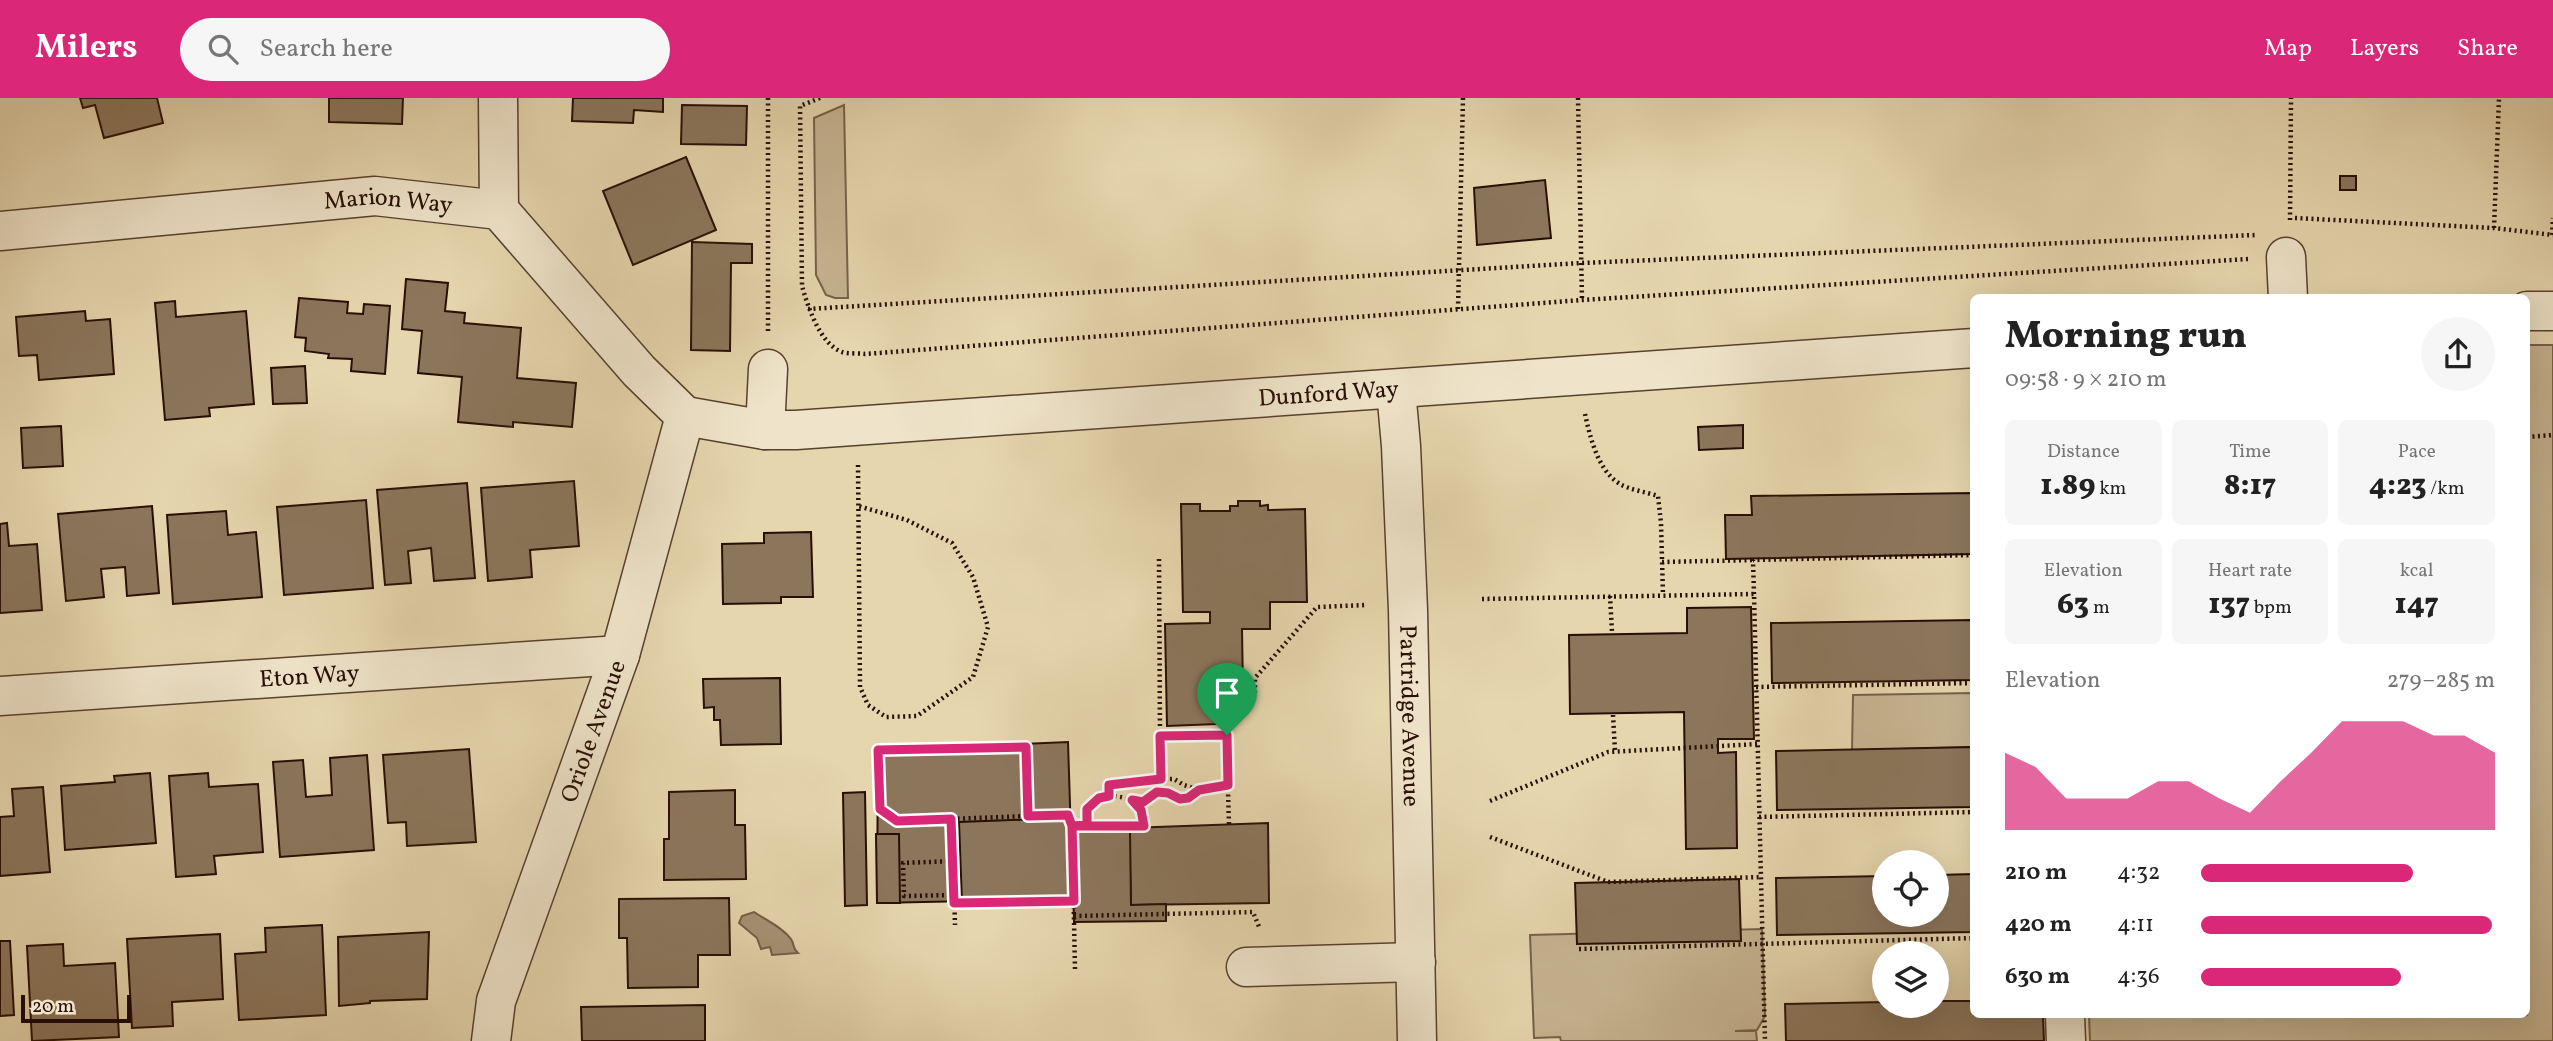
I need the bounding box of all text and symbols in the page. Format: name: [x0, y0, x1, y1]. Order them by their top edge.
search box: [180, 18, 670, 81]
text: Milers: [35, 26, 138, 72]
icon: search: [204, 30, 242, 68]
text: Search here: [260, 31, 393, 67]
text: Map: [2264, 32, 2312, 66]
text: Layers: [2350, 32, 2419, 66]
text: Share: [2457, 32, 2518, 66]
street label: Marion Way: [322, 181, 454, 224]
text: Morning run: [2005, 311, 2247, 364]
button: share: [2421, 317, 2495, 391]
text: 09:58 · 9 × 210 m: [2005, 364, 2167, 396]
street label: Dunford Way: [1257, 373, 1400, 417]
text: Distance: [2047, 439, 2120, 465]
text: Time: [2229, 439, 2271, 465]
text: Pace: [2398, 439, 2436, 465]
text: 1.89: [2040, 465, 2095, 507]
text: 8:17: [2224, 465, 2276, 507]
text: 4:23: [2369, 465, 2427, 507]
text: km: [2095, 476, 2126, 502]
text: /km: [2427, 476, 2464, 502]
text: Elevation: [2044, 558, 2123, 584]
text: Heart rate: [2208, 558, 2292, 584]
text: kcal: [2400, 558, 2434, 584]
text: 63: [2057, 584, 2089, 626]
text: 137: [2208, 584, 2250, 626]
text: 147: [2395, 584, 2439, 626]
text: m: [2089, 595, 2110, 621]
text: bpm: [2250, 595, 2292, 621]
street label: Partridge Avenue: [1389, 624, 1427, 807]
street label: Oriole Avenue: [553, 656, 636, 808]
street label: Eton Way: [258, 657, 361, 698]
pin: [1197, 663, 1257, 735]
text: Elevation: [2005, 665, 2101, 697]
text: 279–285 m: [2387, 665, 2495, 697]
icon: arrive: [1208, 674, 1246, 712]
map controls: [1872, 850, 1949, 1018]
button: locate: [1872, 850, 1949, 927]
text: 210 m: [2005, 857, 2067, 889]
text: 4:32: [2117, 857, 2160, 889]
text: 420 m: [2005, 909, 2072, 941]
text: 4:11: [2117, 909, 2154, 941]
button: layers: [1872, 941, 1949, 1018]
text: 630 m: [2005, 961, 2070, 993]
text: 4:36: [2117, 961, 2160, 993]
scale bar: [21, 992, 131, 1024]
text: 20 m: [32, 994, 74, 1020]

